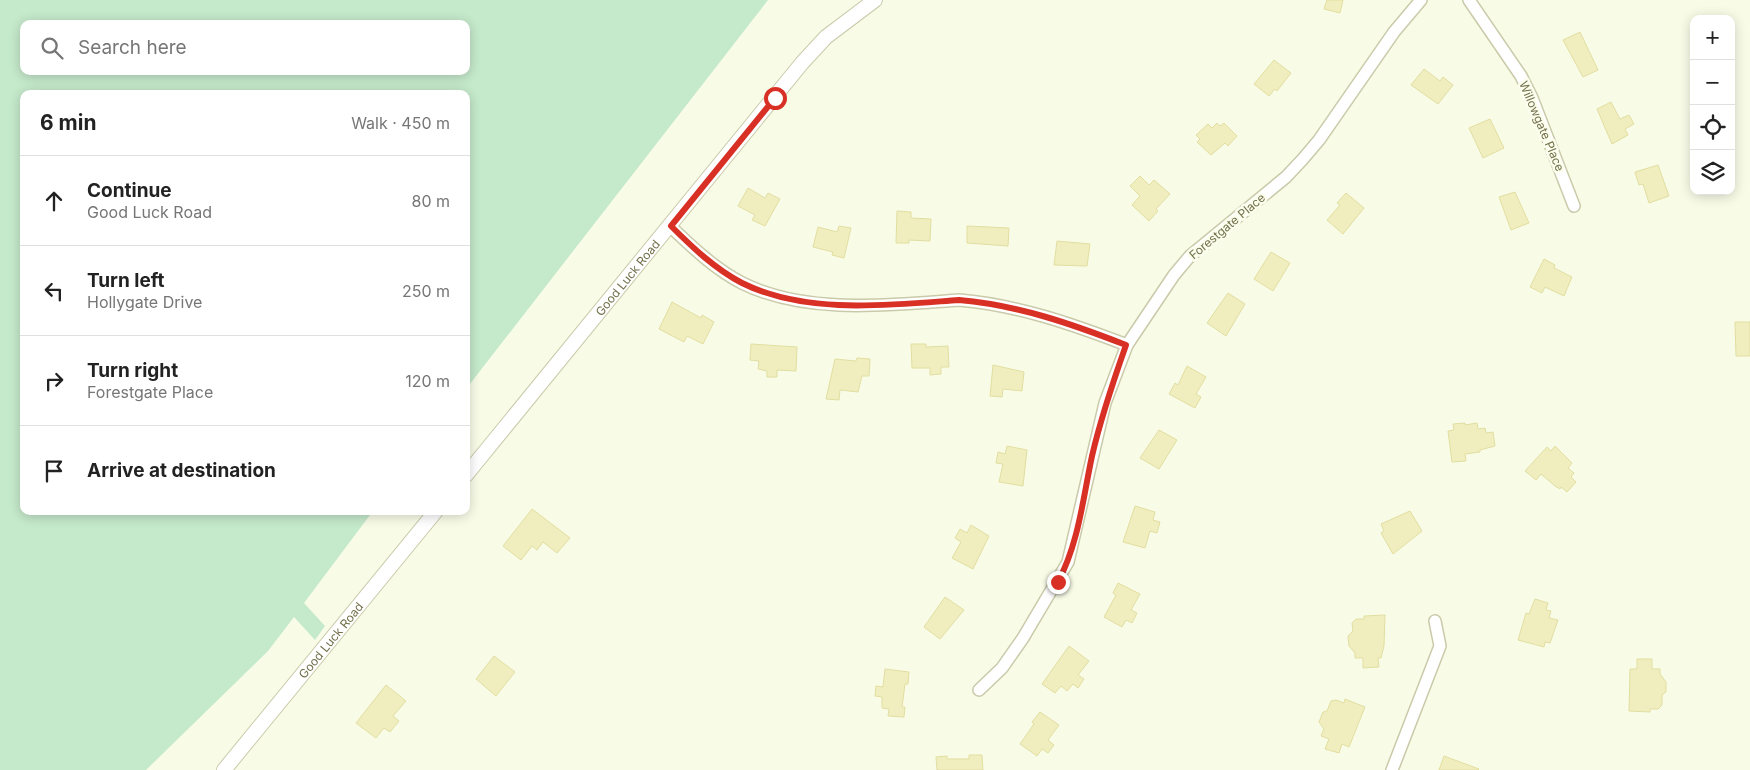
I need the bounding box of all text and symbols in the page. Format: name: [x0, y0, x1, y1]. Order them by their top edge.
map controls: [1690, 15, 1735, 195]
button: +: [1690, 15, 1735, 60]
search box: [20, 20, 470, 75]
icon: search: [38, 34, 66, 62]
text: Search here: [78, 36, 187, 59]
button: −: [1690, 60, 1735, 105]
street label: Willowgate Place: [1516, 79, 1568, 173]
route start: [764, 87, 787, 110]
button: locate: [1690, 105, 1735, 150]
text: 6 min: [40, 110, 97, 135]
text: Walk · 450 m: [351, 113, 450, 133]
button: layers: [1690, 150, 1735, 195]
text: Continue: [87, 179, 172, 202]
icon: ahead: [40, 187, 68, 215]
street label: Forestgate Place: [1186, 190, 1268, 262]
text: 80 m: [411, 191, 450, 211]
text: Good Luck Road: [87, 202, 212, 222]
street label: Good Luck Road: [592, 236, 663, 318]
text: Turn left: [87, 269, 165, 292]
icon: left: [40, 277, 68, 305]
text: 250 m: [402, 281, 450, 301]
text: Hollygate Drive: [87, 292, 202, 312]
text: Turn right: [87, 359, 178, 382]
icon: right: [40, 367, 68, 395]
text: 120 m: [405, 371, 450, 391]
text: Forestgate Place: [87, 382, 213, 402]
icon: arrive: [40, 457, 68, 485]
text: Arrive at destination: [87, 459, 276, 482]
route end: [1047, 571, 1070, 594]
street label: Good Luck Road: [295, 599, 366, 681]

